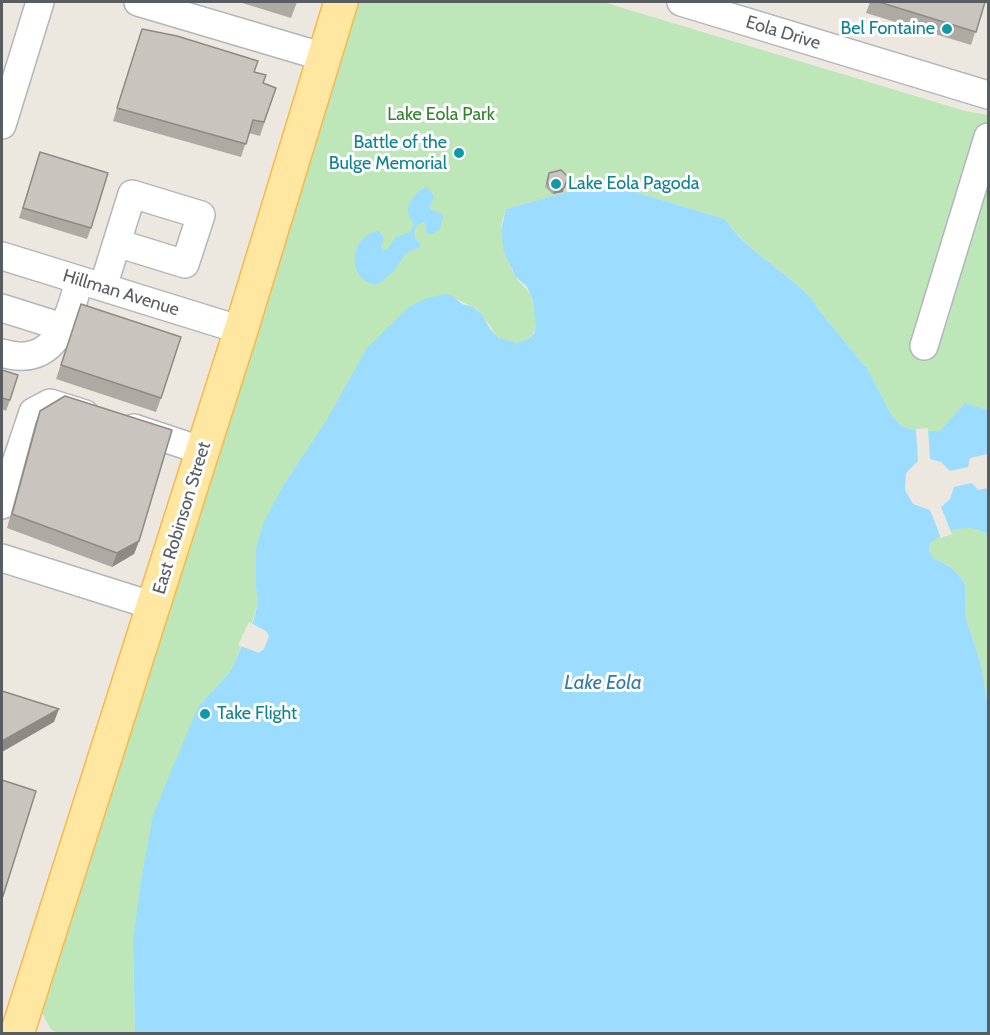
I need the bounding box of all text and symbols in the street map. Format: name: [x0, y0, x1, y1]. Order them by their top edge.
street label: Eola Drive: [743, 11, 823, 55]
place label: Bel Fontaine: [841, 18, 935, 40]
marker: Bel Fontaine: [940, 22, 954, 36]
park label: Lake Eola Park: [387, 104, 495, 126]
place label: Battle of the Bulge Memorial: [329, 132, 447, 174]
marker: Battle of the Bulge Memorial: [452, 146, 466, 160]
place label: Lake Eola Pagoda: [568, 173, 699, 195]
marker: Lake Eola Pagoda: [549, 177, 563, 191]
street label: Hillman Avenue: [60, 265, 182, 321]
street label: East Robinson Street: [149, 439, 215, 597]
water label: Lake Eola: [564, 671, 642, 695]
place label: Take Flight: [217, 703, 297, 725]
marker: Take Flight: [198, 707, 212, 721]

